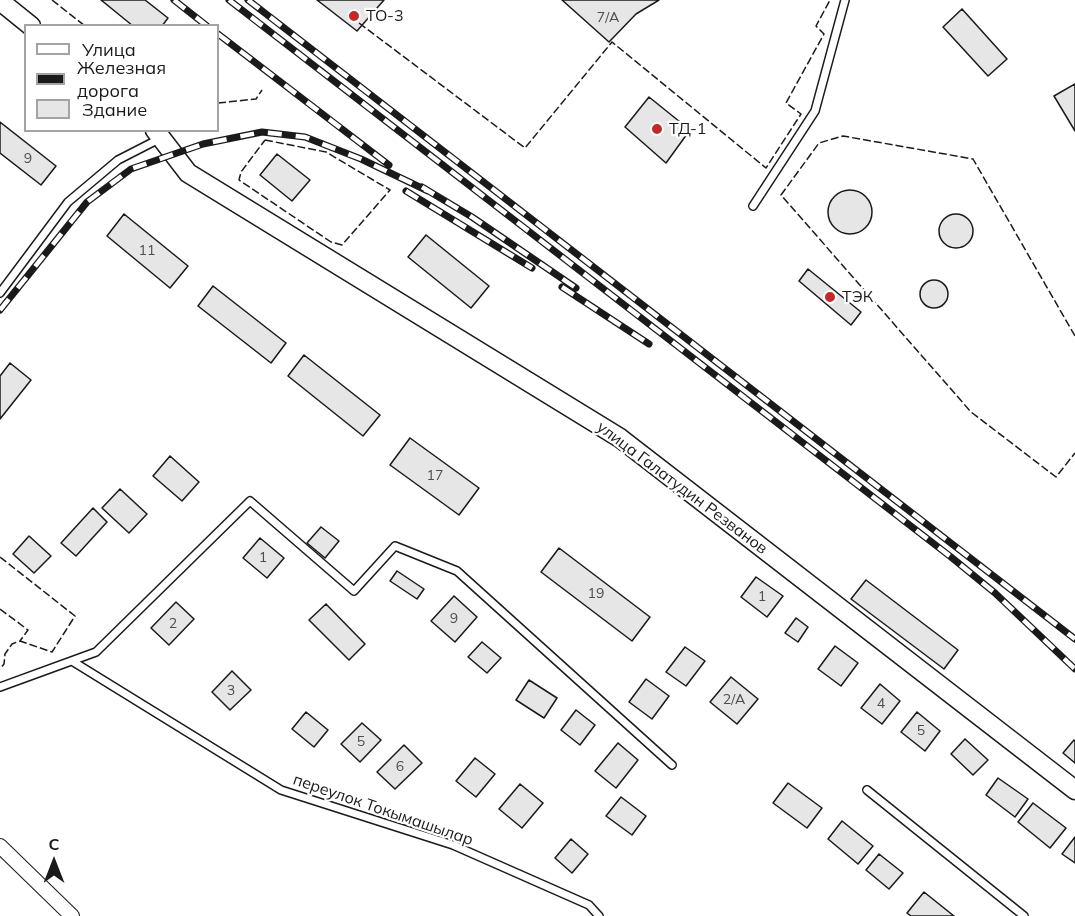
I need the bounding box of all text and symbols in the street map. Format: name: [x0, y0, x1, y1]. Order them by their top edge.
place label: ТО-3: [366, 6, 403, 26]
marker: ТО-3: [347, 9, 361, 23]
house number: 7/А: [597, 10, 619, 26]
legend: [24, 24, 219, 132]
text: Улица: [82, 38, 136, 61]
text: Железная дорога: [77, 56, 166, 102]
text: Здание: [82, 98, 147, 121]
place label: ТД-1: [669, 119, 706, 139]
marker: ТД-1: [650, 122, 664, 136]
house number: 9: [24, 151, 32, 167]
house number: 11: [139, 243, 155, 259]
place label: ТЭК: [842, 287, 873, 307]
marker: ТЭК: [823, 290, 837, 304]
street label: улица Галатудин Резванов: [593, 417, 771, 559]
house number: 17: [427, 468, 443, 484]
house number: 1: [259, 550, 267, 566]
house number: 19: [588, 586, 604, 602]
house number: 1: [758, 589, 766, 605]
house number: 9: [450, 611, 458, 627]
house number: 2: [169, 616, 177, 632]
house number: 3: [227, 683, 235, 699]
house number: 2/А: [723, 692, 745, 708]
house number: 4: [877, 696, 885, 712]
house number: 5: [917, 723, 925, 739]
house number: 5: [357, 734, 365, 750]
house number: 6: [396, 759, 404, 775]
street label: переулок Токымашылар: [290, 770, 476, 850]
north arrow: [24, 832, 84, 892]
text: С: [49, 834, 59, 854]

